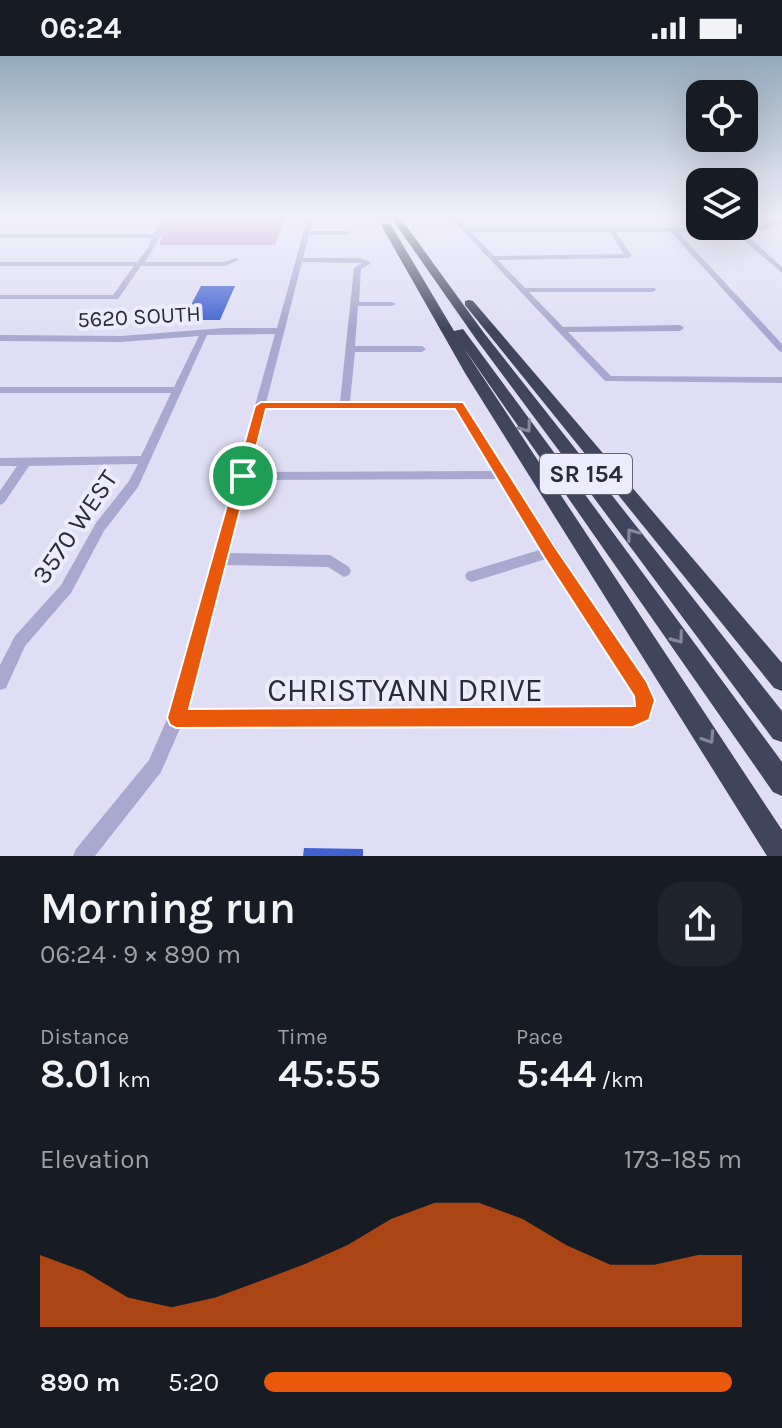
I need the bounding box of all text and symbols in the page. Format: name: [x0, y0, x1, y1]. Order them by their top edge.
text: 06:24: [40, 10, 121, 46]
map controls: [686, 80, 758, 240]
button: locate: [686, 80, 758, 152]
button: layers: [686, 168, 758, 240]
street label: 5620 SOUTH: [77, 301, 201, 333]
one-way arrow: [517, 418, 531, 433]
pin: [209, 442, 277, 510]
icon: arrive: [221, 454, 265, 498]
road number: SR 154: [540, 454, 632, 494]
street label: 3570 WEST: [26, 464, 124, 590]
one-way arrow: [628, 528, 642, 543]
one-way arrow: [668, 630, 683, 644]
street label: CHRISTYANN DRIVE: [267, 672, 543, 709]
one-way arrow: [700, 729, 715, 744]
button: share: [658, 882, 742, 966]
text: Morning run: [40, 883, 296, 934]
text: 06:24 · 9 × 890 m: [40, 939, 241, 970]
text: Distance: [40, 1024, 129, 1050]
text: Time: [278, 1024, 327, 1050]
text: Pace: [516, 1024, 563, 1050]
text: 8.01: [40, 1050, 113, 1097]
text: 45:55: [278, 1050, 381, 1097]
text: 5:44: [516, 1050, 596, 1097]
text: km: [113, 1067, 151, 1093]
text: /km: [596, 1067, 644, 1093]
text: Elevation: [40, 1144, 150, 1175]
text: 173–185 m: [624, 1144, 742, 1175]
text: 890 m: [40, 1367, 120, 1398]
text: 5:20: [168, 1367, 219, 1398]

